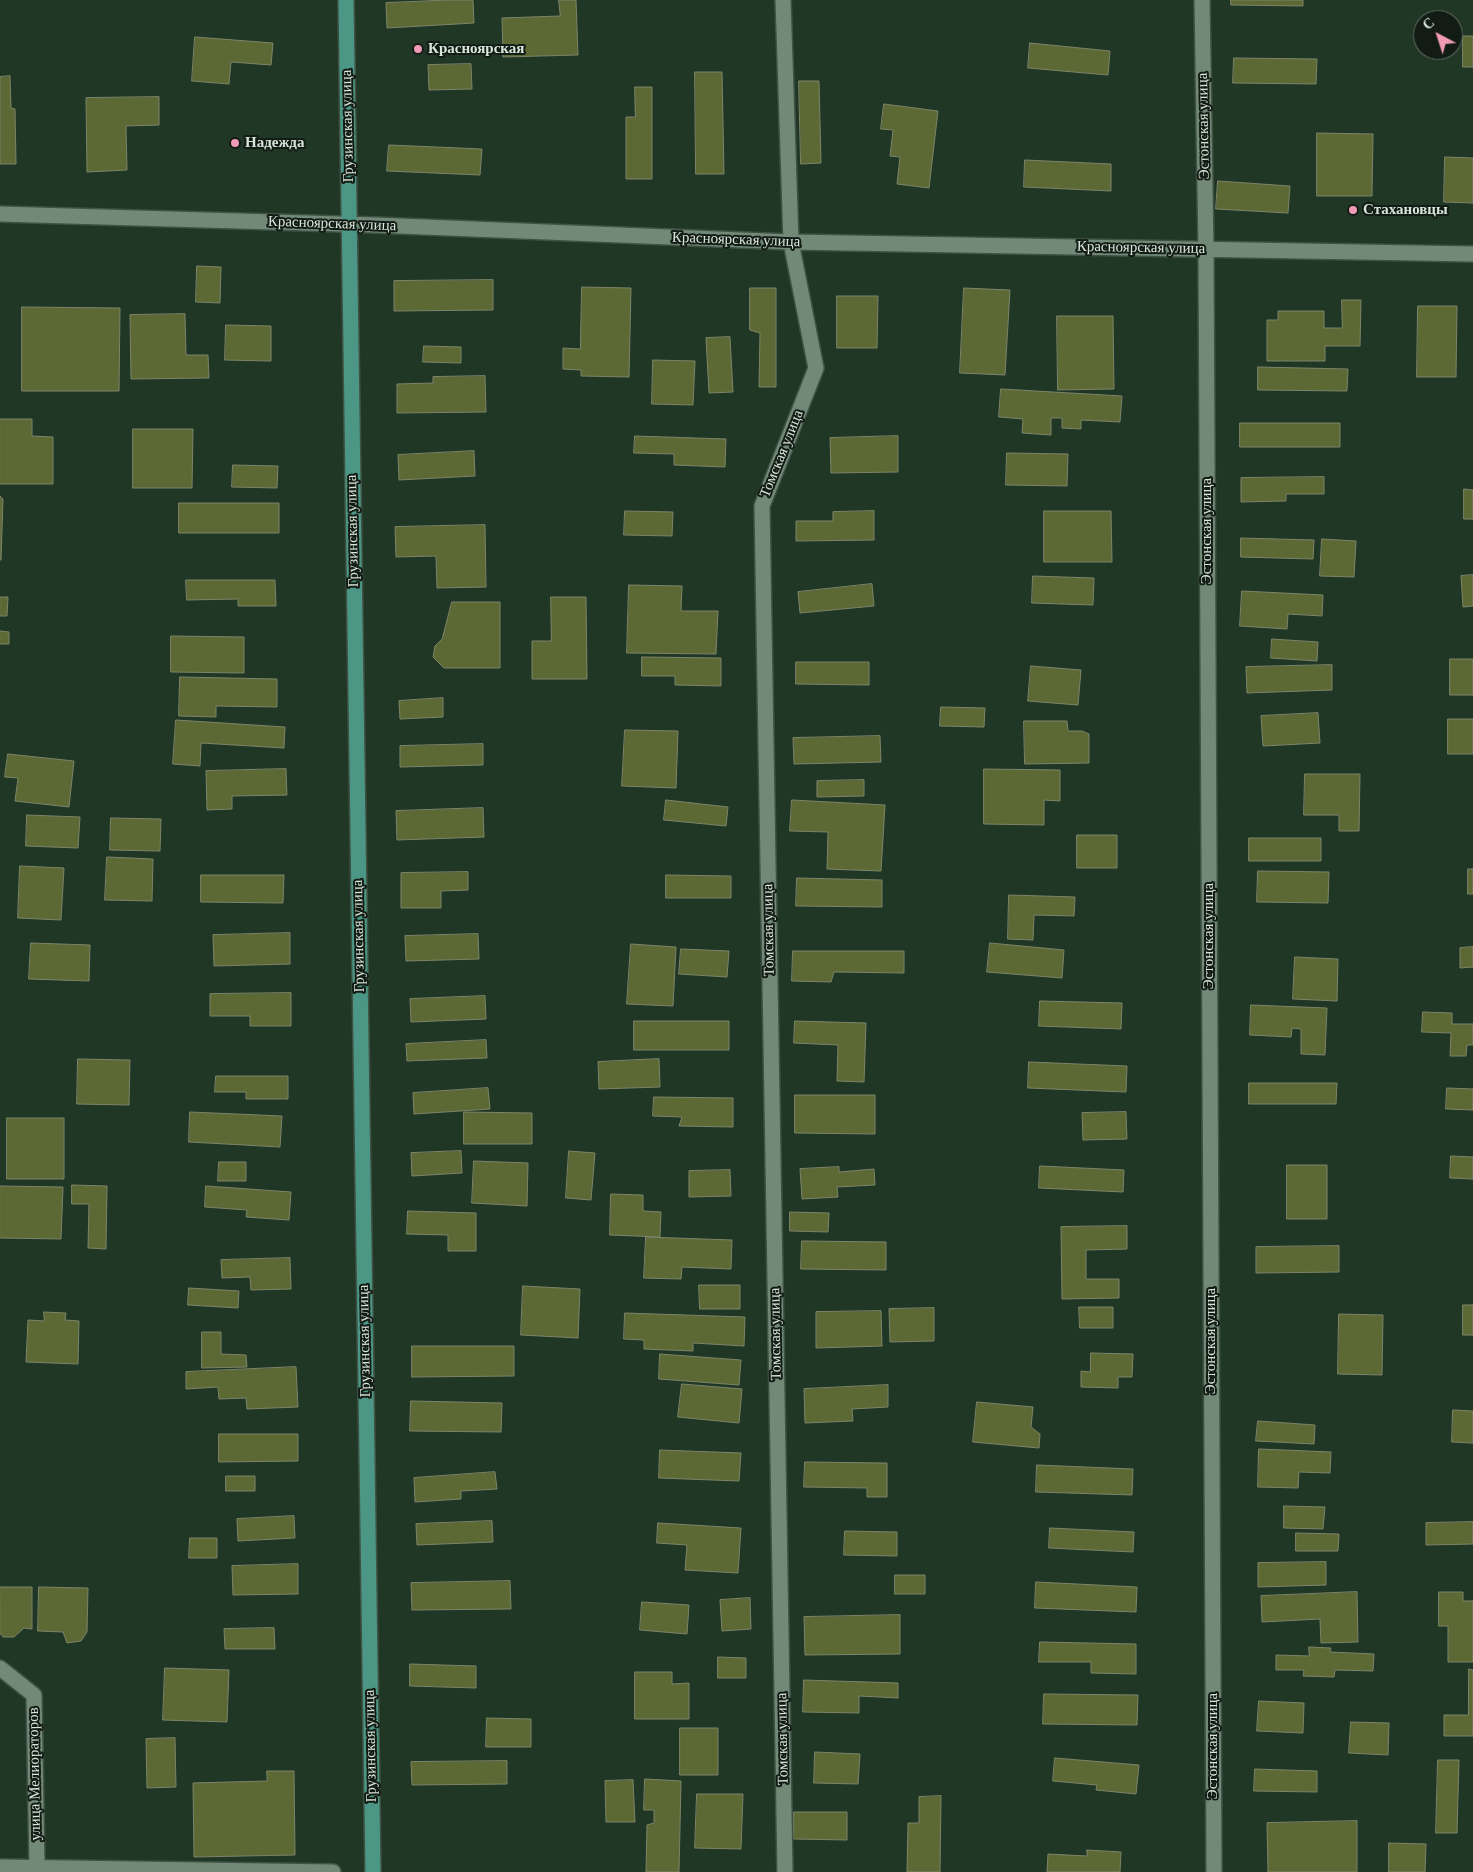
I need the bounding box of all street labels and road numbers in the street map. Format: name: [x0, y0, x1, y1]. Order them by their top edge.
street label: Грузинская улица: [338, 70, 358, 182]
street label: Эстонская улица: [1194, 73, 1214, 179]
street label: Красноярская улица: [267, 213, 397, 235]
street label: Красноярская улица: [671, 229, 801, 251]
street label: Красноярская улица: [1077, 238, 1205, 258]
street label: Томская улица: [756, 408, 808, 500]
street label: Грузинская улица: [343, 475, 363, 587]
street label: Эстонская улица: [1198, 478, 1216, 584]
street label: Грузинская улица: [349, 880, 369, 992]
street label: Томская улица: [759, 883, 779, 977]
street label: Эстонская улица: [1200, 883, 1218, 989]
street label: Грузинская улица: [355, 1285, 375, 1397]
street label: Томская улица: [766, 1287, 786, 1381]
street label: Эстонская улица: [1202, 1288, 1220, 1394]
street label: Грузинская улица: [361, 1690, 381, 1802]
street label: Томская улица: [773, 1692, 793, 1786]
street label: Эстонская улица: [1204, 1693, 1222, 1799]
street label: улица Мелиораторов: [25, 1707, 45, 1841]

